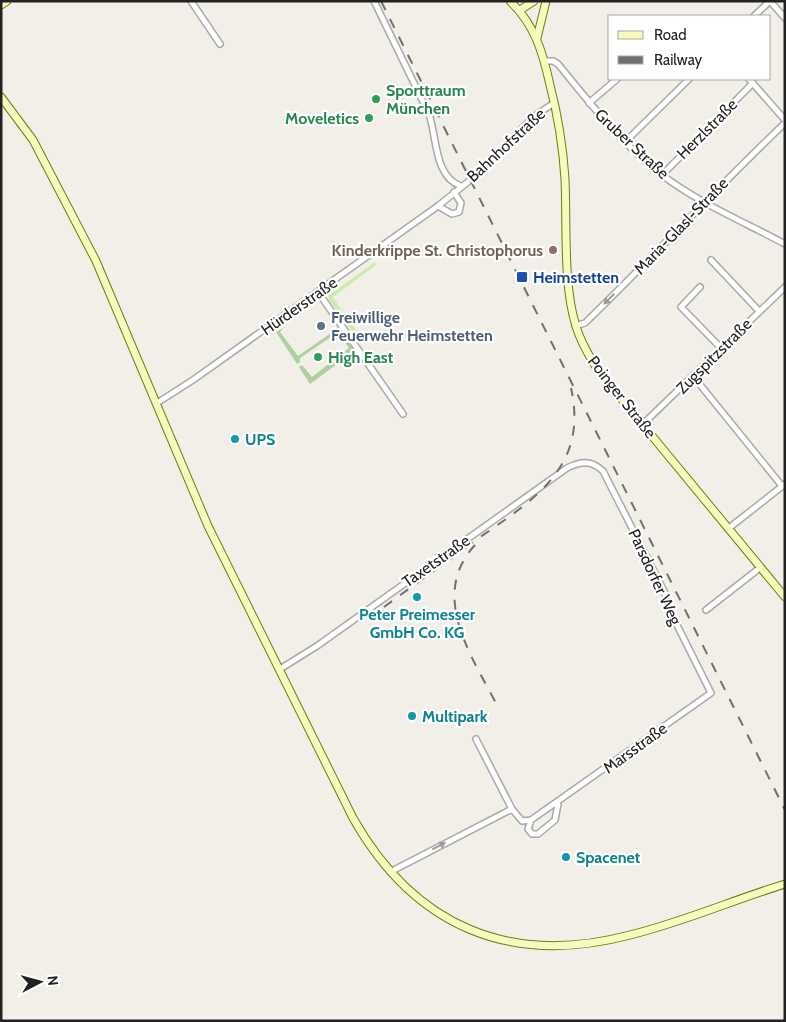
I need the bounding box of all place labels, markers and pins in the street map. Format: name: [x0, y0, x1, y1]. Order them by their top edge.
place label: Sporttraum München: [386, 81, 466, 118]
marker: Sporttraum München: [370, 93, 382, 105]
place label: Moveletics: [285, 109, 359, 128]
marker: Moveletics: [363, 112, 375, 124]
place label: Kinderkrippe St. Christophorus: [331, 241, 543, 260]
marker: Kinderkrippe St. Christophorus: [547, 244, 559, 256]
place label: Heimstetten: [533, 268, 619, 287]
marker: Heimstetten: [515, 270, 529, 284]
place label: Freiwillige Feuerwehr Heimstetten: [331, 308, 493, 345]
marker: Freiwillige Feuerwehr Heimstetten: [315, 320, 327, 332]
place label: High East: [328, 348, 394, 367]
marker: High East: [312, 351, 324, 363]
place label: UPS: [245, 430, 275, 449]
marker: UPS: [229, 433, 241, 445]
marker: Peter Preimesser GmbH Co. KG: [411, 591, 423, 603]
place label: Peter Preimesser GmbH Co. KG: [359, 605, 476, 642]
place label: Multipark: [422, 707, 488, 726]
marker: Multipark: [406, 710, 418, 722]
place label: Spacenet: [576, 848, 641, 867]
marker: Spacenet: [560, 851, 572, 863]

